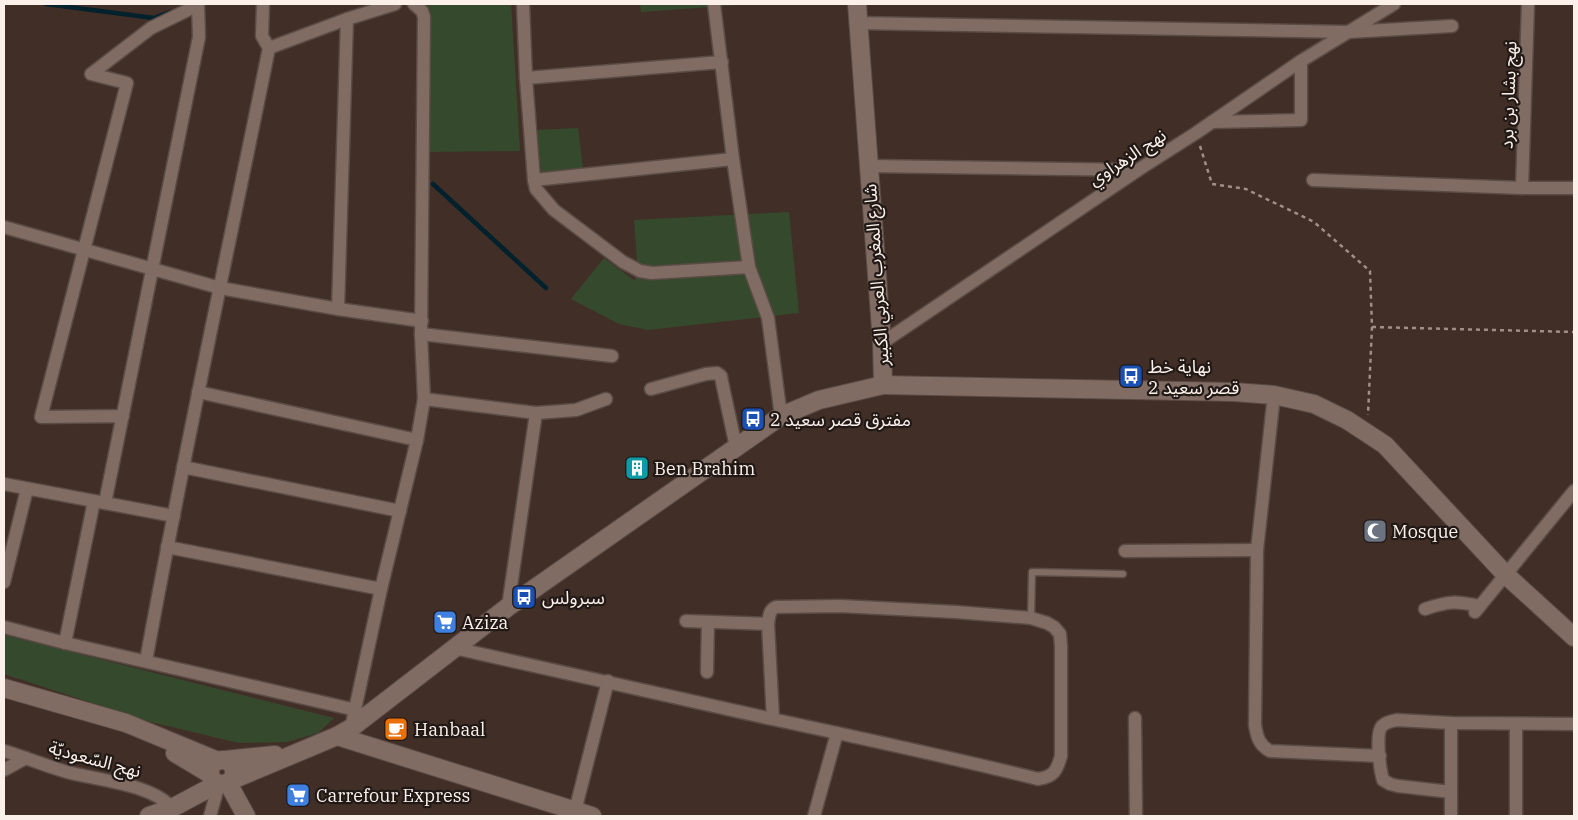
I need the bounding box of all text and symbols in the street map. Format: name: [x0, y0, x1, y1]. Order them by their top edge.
street label: نهج بشار بن برد: [1495, 41, 1523, 150]
street label: نهج الزهراوي: [1084, 123, 1171, 192]
street label: شارع المغرب العربي الكبير: [858, 183, 897, 368]
place label: نهاية خط قصر سعيد 2: [1148, 355, 1239, 399]
bus stop icon: نهاية خط قصر سعيد 2: [1118, 363, 1144, 389]
bus stop icon: مفترق قصر سعيد 2: [740, 406, 766, 432]
place label: مفترق قصر سعيد 2: [770, 408, 911, 431]
building icon: Ben Brahim: [624, 455, 650, 481]
place label: Ben Brahim: [654, 457, 755, 480]
mosque icon: Mosque: [1362, 518, 1388, 544]
place label: Mosque: [1392, 520, 1458, 543]
bus stop icon: سبرولس: [511, 584, 537, 610]
place label: سبرولس: [542, 586, 605, 609]
supermarket icon: Aziza: [432, 609, 458, 635]
place label: Aziza: [462, 611, 509, 634]
cafe icon: Hanbaal: [383, 716, 409, 742]
place label: Hanbaal: [414, 718, 486, 741]
street label: نهج السّعوديّة: [46, 736, 144, 784]
supermarket icon: Carrefour Express: [285, 782, 311, 808]
place label: Carrefour Express: [316, 784, 470, 807]

